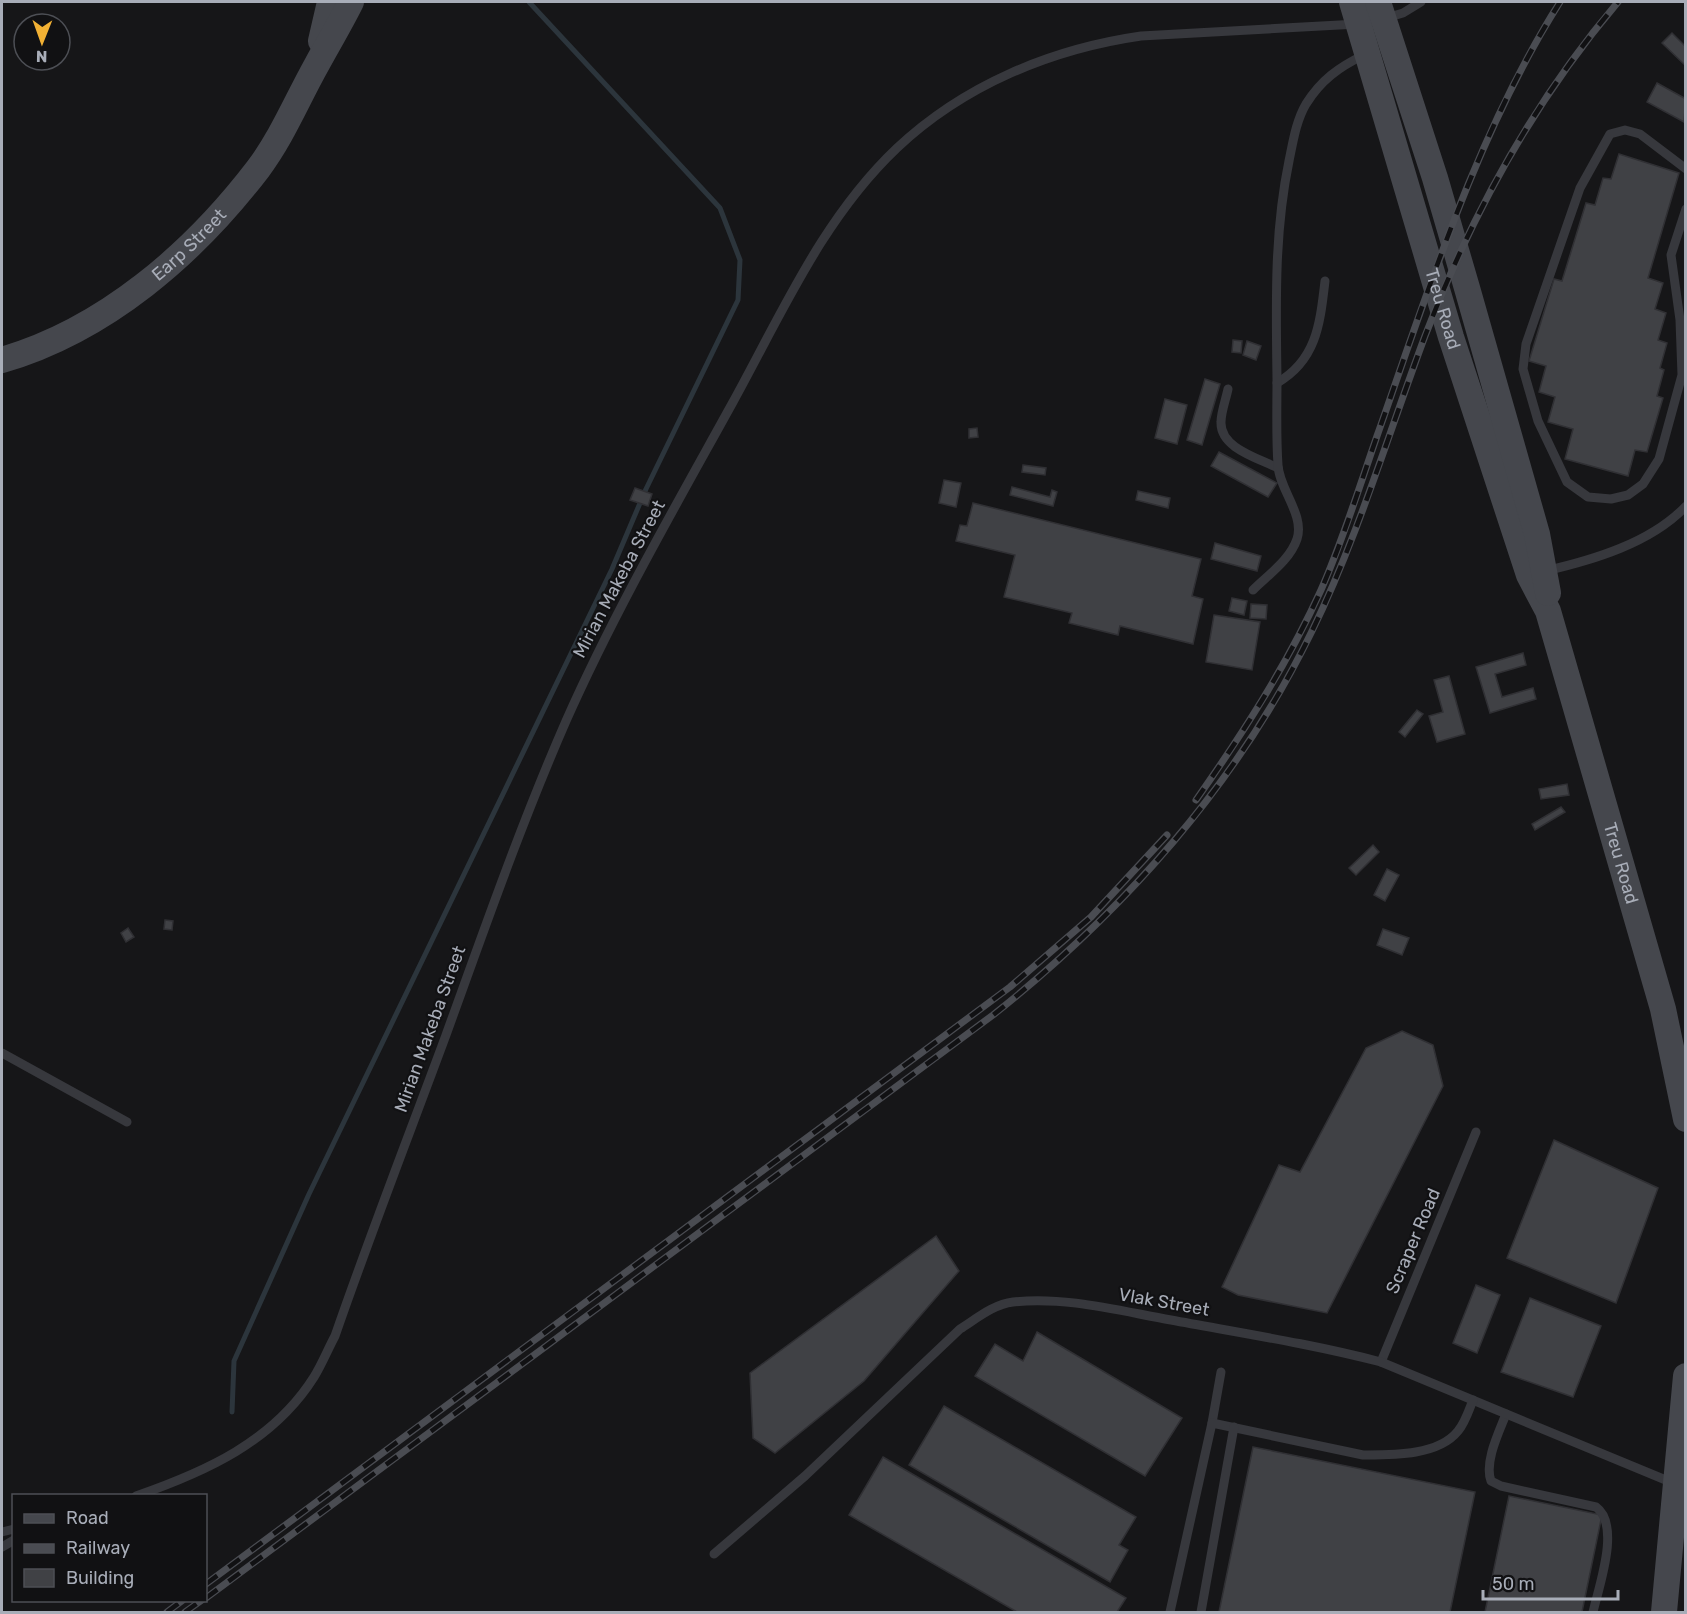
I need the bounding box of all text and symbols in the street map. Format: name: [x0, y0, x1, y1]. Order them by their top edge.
north arrow: [12, 12, 72, 72]
text: N: [36, 47, 48, 66]
street label: Earp Street: [147, 204, 231, 286]
street label: Treu Road: [1420, 266, 1465, 352]
street label: Mirian Makeba Street: [568, 496, 670, 662]
street label: Treu Road: [1599, 820, 1643, 906]
street label: Mirian Makeba Street: [390, 943, 470, 1115]
street label: Scraper Road: [1381, 1185, 1445, 1297]
street label: Vlak Street: [1117, 1283, 1211, 1321]
legend: [12, 1494, 207, 1602]
text: Road: [66, 1507, 109, 1529]
text: Railway: [66, 1537, 130, 1559]
scale bar: [1483, 1563, 1618, 1601]
text: Building: [66, 1567, 134, 1589]
text: 50 m: [1492, 1573, 1535, 1595]

